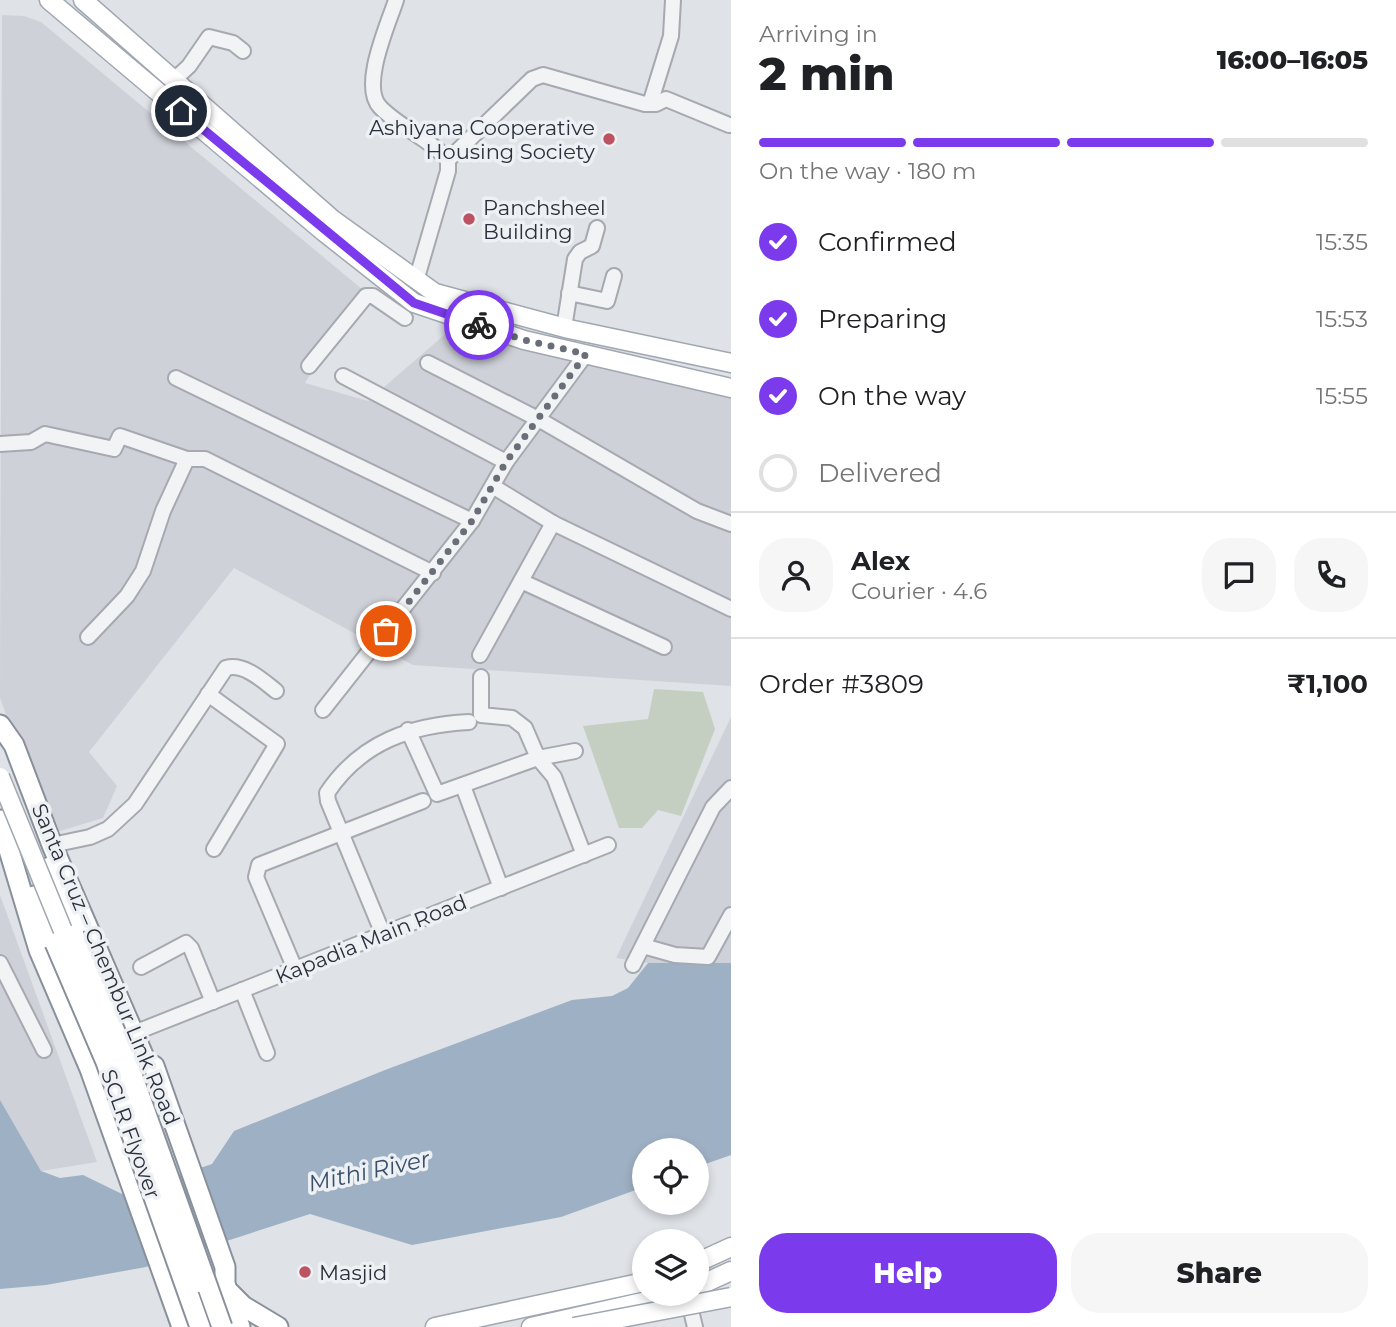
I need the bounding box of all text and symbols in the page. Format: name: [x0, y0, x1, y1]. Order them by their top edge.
text: Arriving in: [759, 20, 878, 48]
text: 16:00–16:05: [1217, 44, 1368, 76]
text: 2 min: [759, 45, 894, 102]
pin: [151, 81, 211, 141]
icon: home: [162, 92, 200, 130]
place label: Ashiyana Cooperative Housing Society: [369, 115, 596, 164]
marker: Ashiyana Cooperative Housing Society: [601, 131, 617, 147]
text: On the way · 180 m: [759, 157, 977, 185]
place label: Panchsheel Building: [483, 195, 606, 244]
marker: Panchsheel Building: [461, 211, 477, 227]
icon: check: [759, 223, 797, 261]
text: Confirmed: [818, 226, 957, 258]
text: 15:35: [1316, 228, 1368, 256]
courier: [444, 290, 514, 360]
icon: check: [759, 300, 797, 338]
text: Preparing: [818, 303, 947, 335]
text: 15:53: [1316, 305, 1368, 333]
icon: bike: [460, 306, 498, 344]
icon: check: [759, 377, 797, 415]
text: On the way: [818, 380, 966, 412]
text: 15:55: [1316, 382, 1368, 410]
text: Delivered: [818, 457, 942, 489]
button: person: [759, 538, 833, 612]
button: chat: [1202, 538, 1276, 612]
button: phone: [1294, 538, 1368, 612]
text: Alex: [851, 545, 910, 577]
text: Courier · 4.6: [851, 577, 987, 605]
pin: [356, 601, 416, 661]
icon: bag: [367, 612, 405, 650]
text: Order #3809: [759, 668, 924, 700]
text: ₹1,100: [1287, 668, 1368, 700]
street label: Santa Cruz – Chembur Link Road: [27, 800, 185, 1128]
street label: Kapadia Main Road: [272, 889, 470, 989]
street label: SCLR Flyover: [96, 1066, 166, 1202]
map controls: [632, 1138, 709, 1306]
button: locate: [632, 1138, 709, 1215]
water label: Mithi River: [306, 1144, 433, 1198]
button: layers: [632, 1229, 709, 1306]
button: Help: [759, 1233, 1057, 1313]
button: Share: [1071, 1233, 1368, 1313]
place label: Masjid: [319, 1260, 387, 1285]
marker: Masjid: [297, 1264, 313, 1280]

